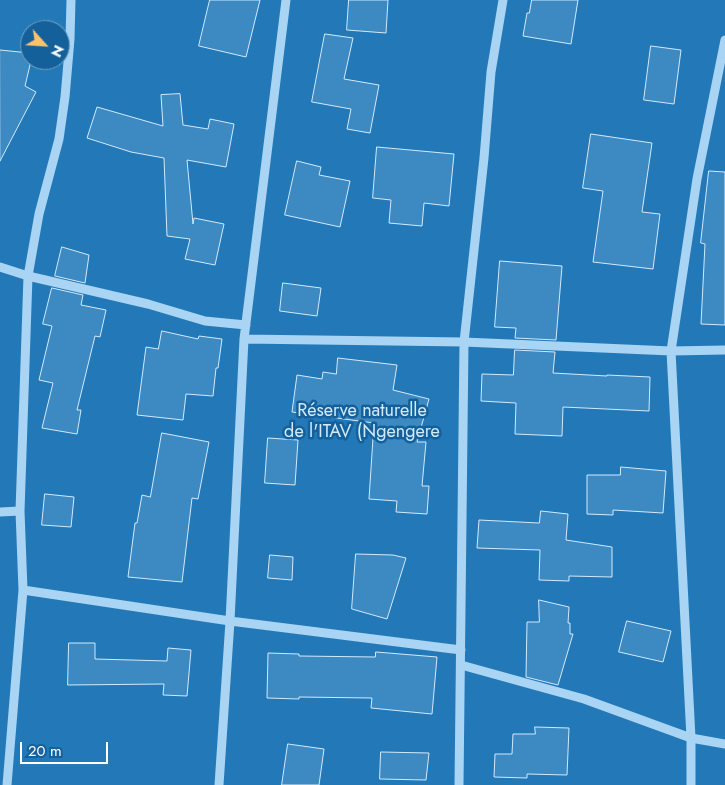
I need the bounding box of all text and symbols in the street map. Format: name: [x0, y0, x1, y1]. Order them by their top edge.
north arrow: [20, 20, 70, 70]
text: N: [46, 42, 69, 61]
park label: Réserve naturelle de l'ITAV (Ngengere: [284, 401, 440, 444]
scale bar: [22, 732, 110, 764]
text: 20 m: [28, 740, 62, 762]

